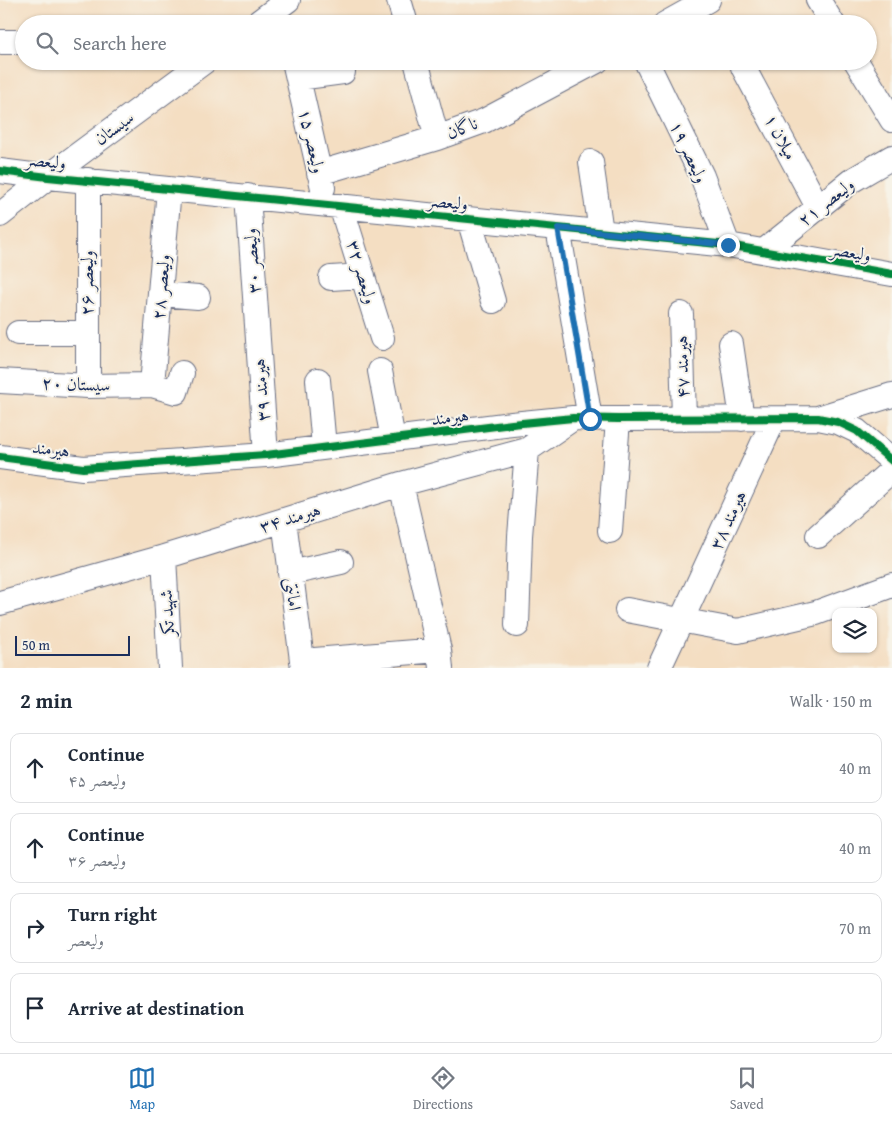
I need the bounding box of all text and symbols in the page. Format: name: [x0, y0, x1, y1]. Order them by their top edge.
search box: [15, 15, 877, 70]
icon: search: [33, 29, 61, 57]
text: Search here: [73, 29, 167, 57]
street label: سیستان: [88, 104, 139, 151]
street label: ولیعصر ۱۵: [292, 106, 333, 176]
street label: ناگان: [442, 109, 481, 146]
street label: میلان ۱: [758, 109, 805, 165]
street label: ولیعصر ۱۹: [663, 116, 716, 187]
street label: ولیعصر: [23, 145, 68, 176]
street label: ولیعصر ۲۱: [792, 171, 860, 232]
street label: ولیعصر: [425, 186, 470, 217]
street label: ولیعصر ۳۰: [236, 227, 267, 295]
route end: [717, 234, 740, 257]
street label: ولیعصر: [827, 234, 873, 268]
street label: ولیعصر ۳۲: [340, 237, 385, 307]
street label: ولیعصر ۲۶: [73, 250, 100, 316]
street label: ولیعصر ۲۸: [144, 253, 177, 321]
street label: هیرمند ۴۷: [667, 335, 696, 399]
street label: هیرمند ۳۹: [245, 358, 276, 422]
street label: سیستان ۲۰: [41, 369, 111, 398]
street label: هیرمند: [429, 401, 470, 432]
route start: [579, 408, 602, 431]
street label: هیرمند: [31, 433, 72, 464]
street label: هیرمند ۳۸: [702, 486, 753, 554]
street label: هیرمند ۳۴: [256, 495, 324, 540]
street label: امانتی: [278, 576, 309, 612]
street label: شهید تکر: [152, 589, 181, 639]
map controls: [832, 608, 877, 653]
button: layers: [832, 608, 877, 653]
scale bar: [15, 633, 130, 656]
text: 50 m: [22, 635, 50, 655]
text: 2 min: [20, 685, 72, 716]
text: Walk · 150 m: [789, 689, 872, 713]
text: Continue: [68, 740, 145, 768]
icon: ahead: [21, 754, 49, 782]
text: 40 m: [839, 756, 871, 780]
text: ولیعصر ۴۵: [68, 768, 126, 792]
text: Continue: [68, 820, 145, 848]
icon: ahead: [21, 834, 49, 862]
text: 40 m: [839, 836, 871, 860]
text: ولیعصر ۳۶: [68, 848, 126, 872]
text: Turn right: [68, 900, 157, 928]
icon: right: [21, 914, 49, 942]
text: 70 m: [839, 916, 871, 940]
text: ولیعصر: [68, 928, 104, 952]
icon: arrive: [21, 994, 49, 1022]
text: Arrive at destination: [68, 994, 244, 1022]
tab: Map: [128, 1064, 156, 1114]
tab: Directions: [413, 1064, 473, 1114]
tab: Saved: [730, 1064, 764, 1114]

